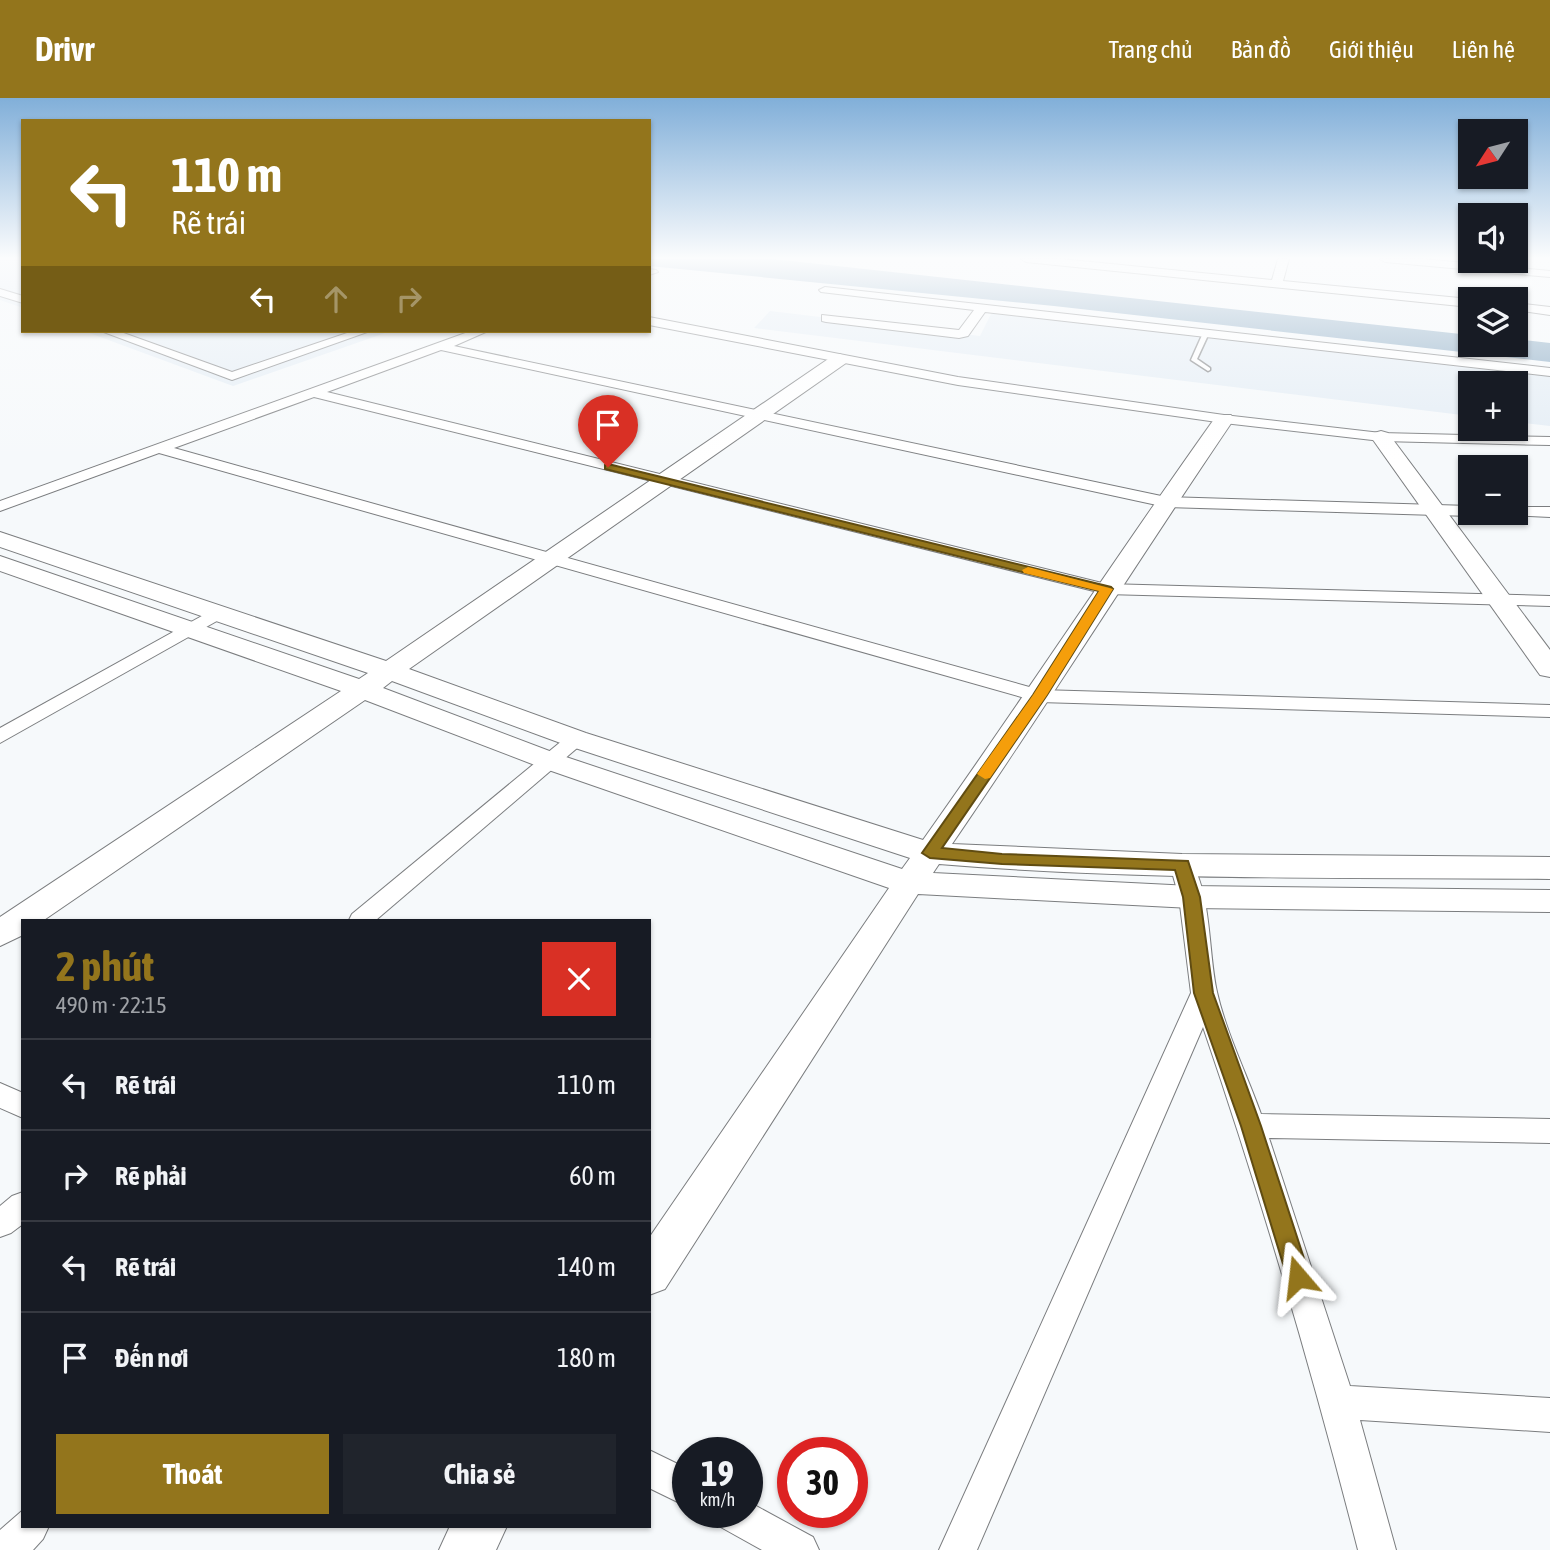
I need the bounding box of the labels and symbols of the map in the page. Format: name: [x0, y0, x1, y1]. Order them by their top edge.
north arrow: [1458, 119, 1528, 189]
pin: [578, 395, 638, 467]
position arrow: [1261, 1240, 1335, 1314]
speed limit sign: 30: [777, 1437, 868, 1528]

